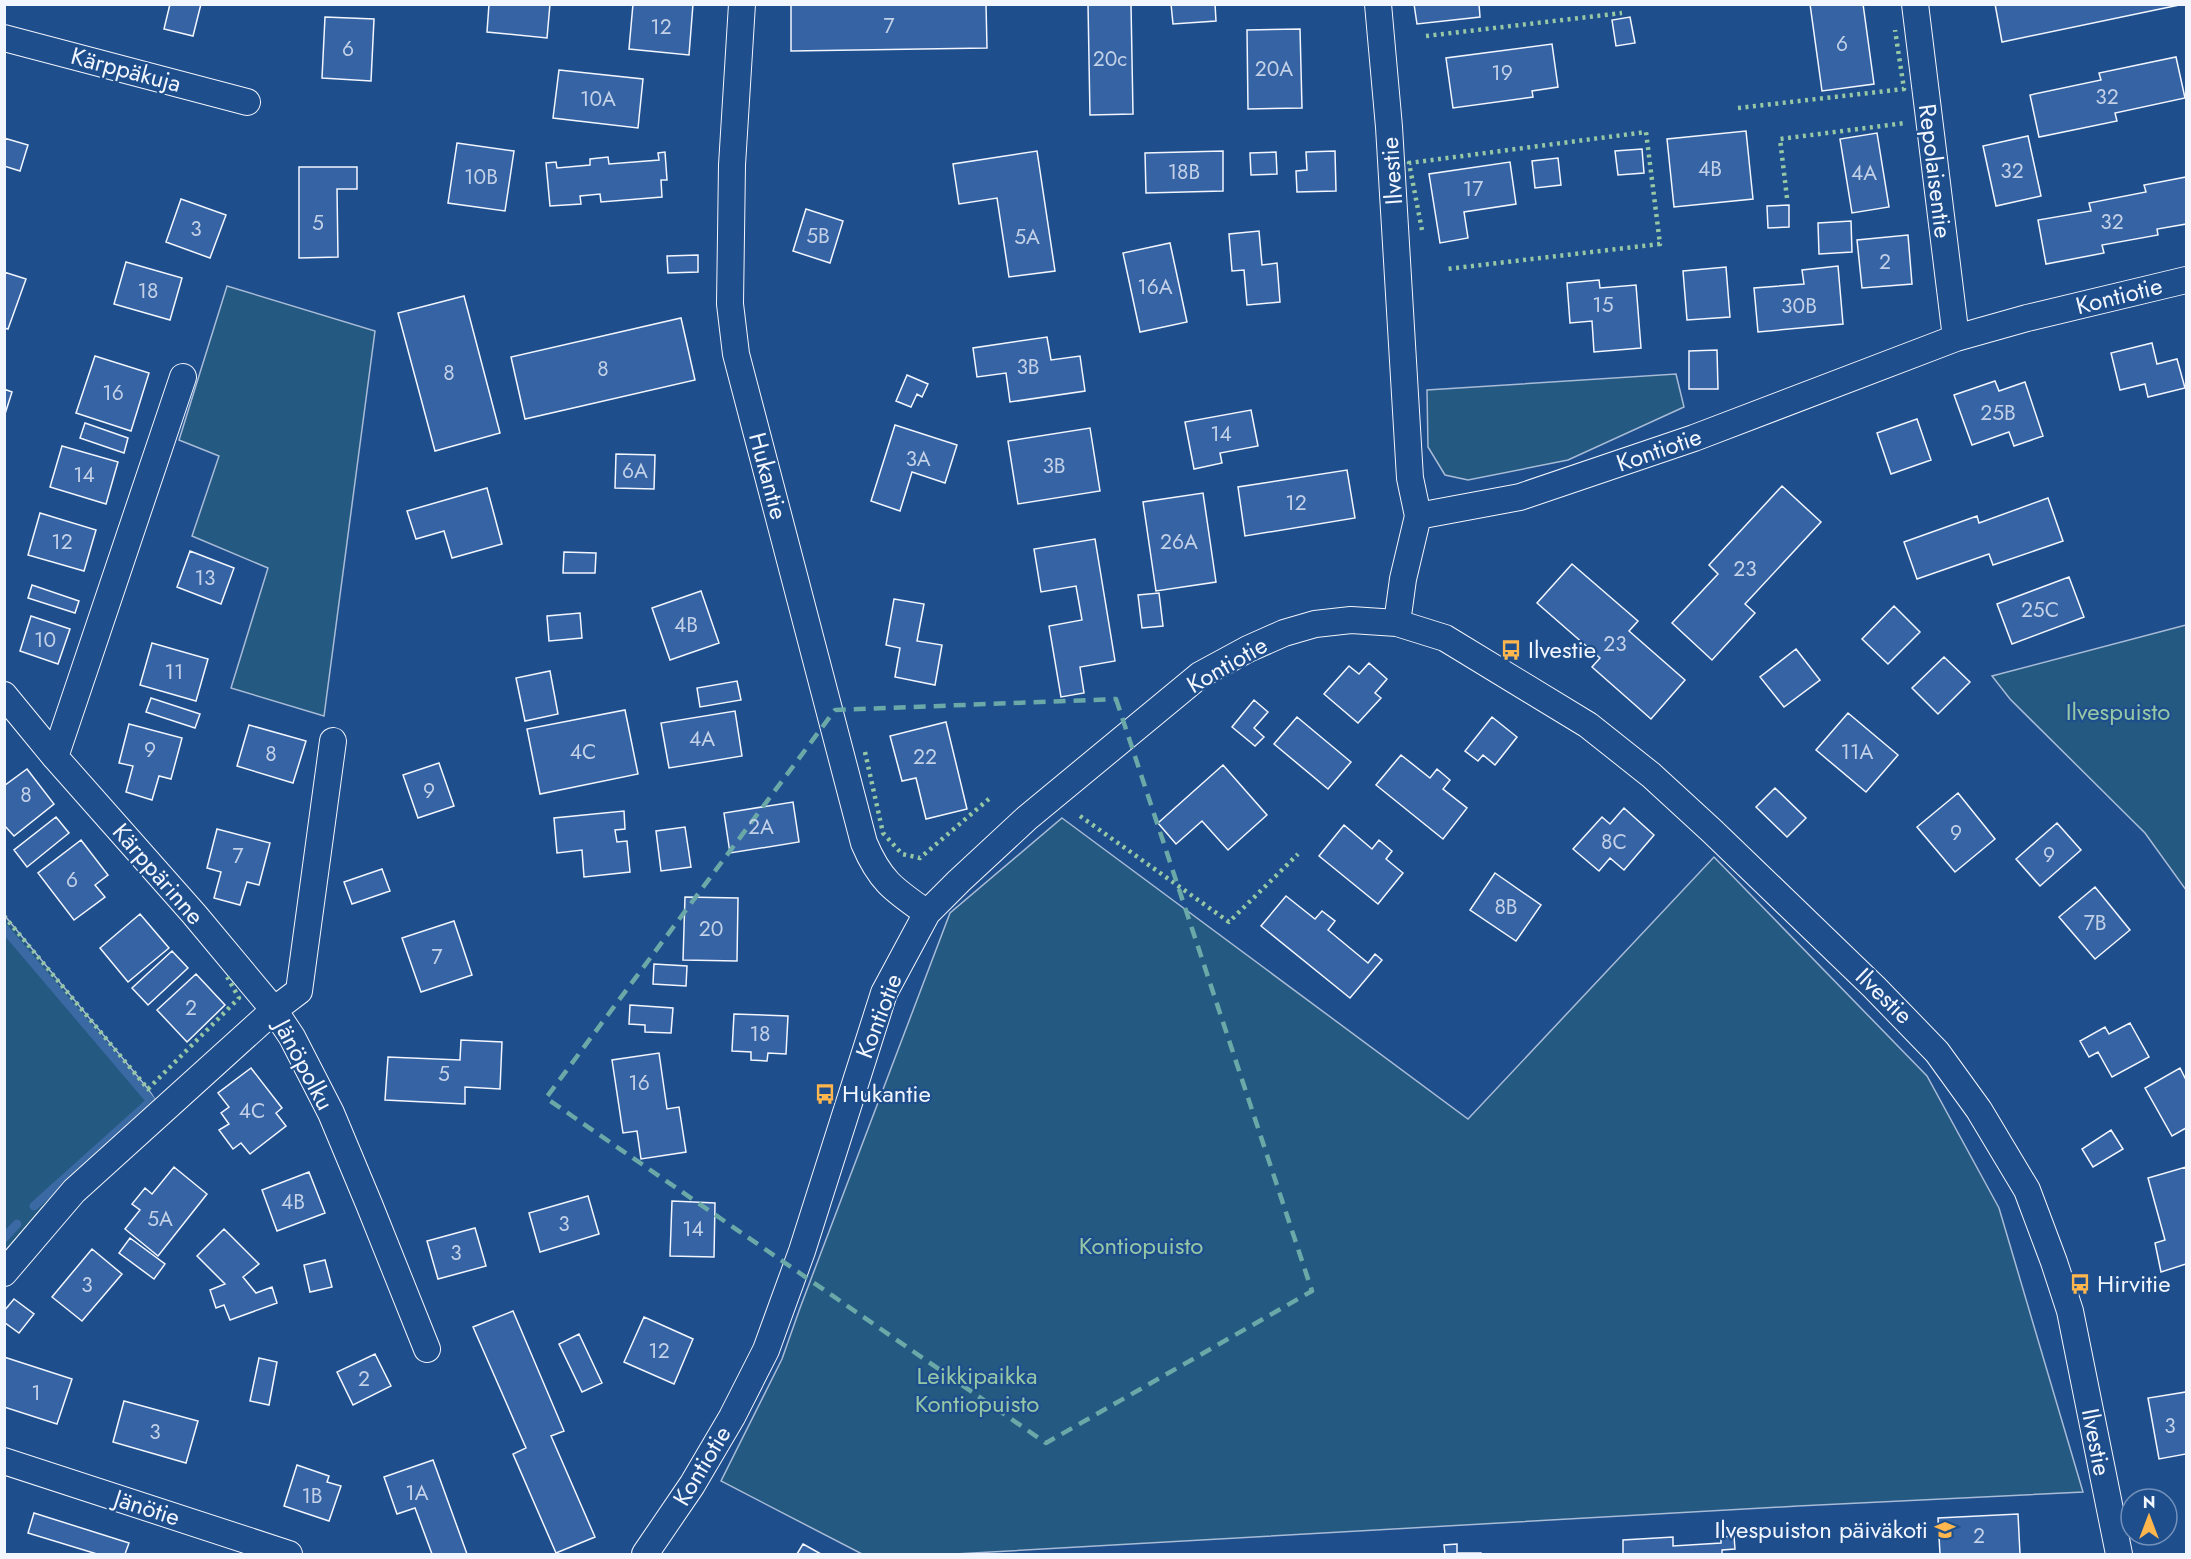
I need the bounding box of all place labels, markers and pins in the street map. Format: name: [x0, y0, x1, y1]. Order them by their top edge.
place label: Ilvestie: [1528, 632, 1596, 667]
bus stop icon: Ilvestie: [1499, 638, 1523, 662]
place label: Hukantie: [842, 1076, 931, 1111]
bus stop icon: Hukantie: [813, 1082, 837, 1106]
place label: Hirvitie: [2097, 1266, 2171, 1301]
bus stop icon: Hirvitie: [2068, 1272, 2092, 1296]
place label: Ilvespuiston päiväkoti: [1714, 1512, 1928, 1547]
school or university icon: Ilvespuiston päiväkoti: [1933, 1518, 1957, 1542]

